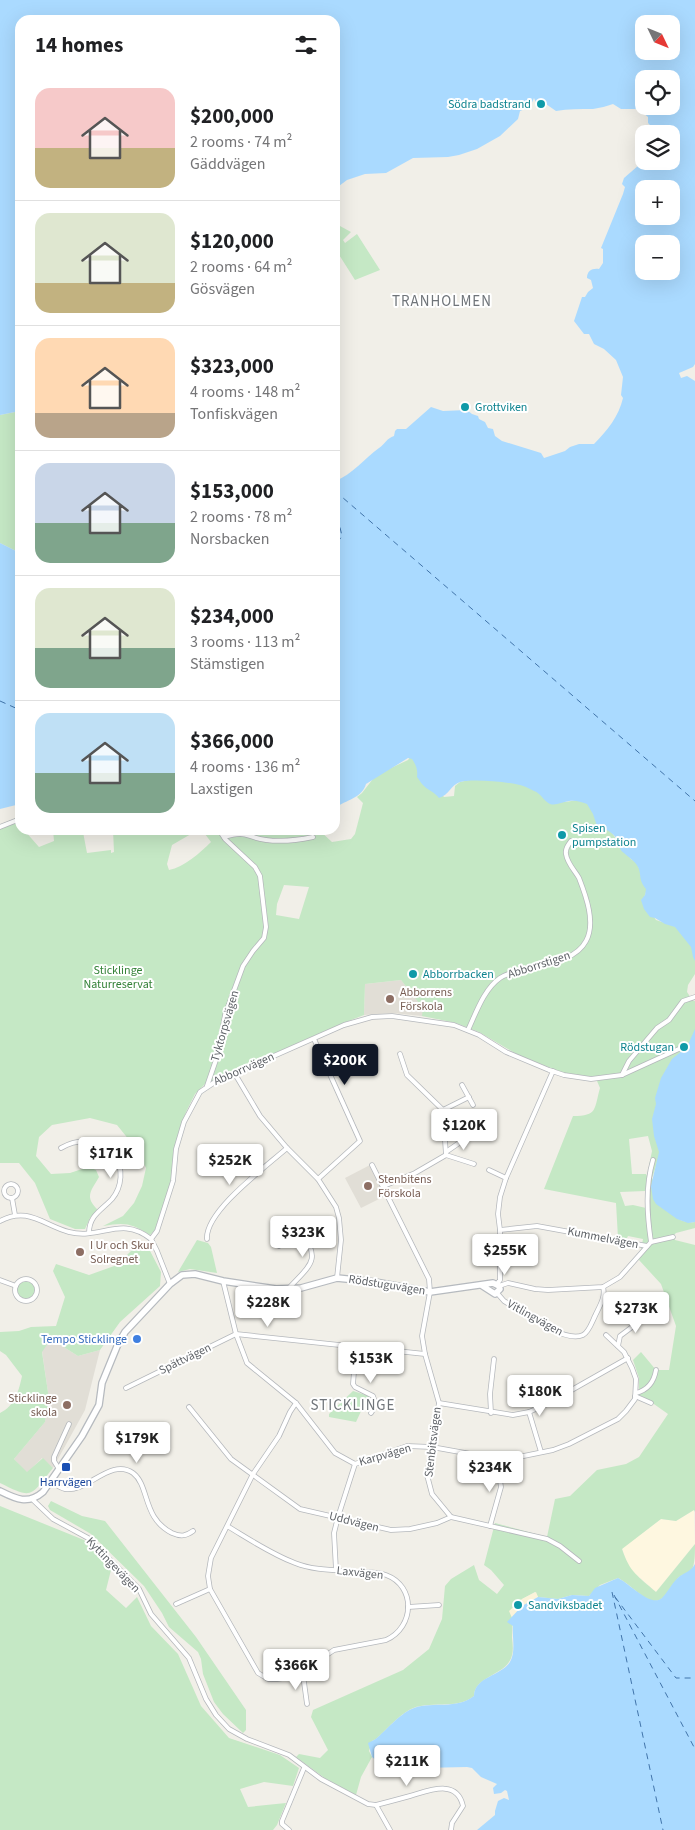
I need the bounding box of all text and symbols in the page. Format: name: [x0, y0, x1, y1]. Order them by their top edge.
north arrow: [635, 15, 680, 60]
map controls: [635, 15, 680, 280]
text: 14 homes: [35, 30, 123, 60]
icon: filters: [292, 31, 320, 59]
button: locate: [635, 70, 680, 115]
place label: Södra badstrand: [448, 96, 531, 113]
marker: Södra badstrand: [535, 98, 547, 110]
text: $200,000: [190, 101, 274, 131]
icon: home: [75, 108, 135, 168]
button: layers: [635, 125, 680, 170]
text: 2 rooms · 74 m²: [190, 131, 292, 153]
text: Gäddvägen: [190, 153, 265, 175]
button: +: [635, 180, 680, 225]
text: $120,000: [190, 226, 274, 256]
icon: home: [75, 233, 135, 293]
button: −: [635, 235, 680, 280]
text: 2 rooms · 64 m²: [190, 256, 292, 278]
text: Gösvägen: [190, 278, 255, 300]
district label: TRANHOLMEN: [392, 291, 492, 312]
text: $323,000: [190, 351, 274, 381]
icon: home: [75, 358, 135, 418]
text: 4 rooms · 148 m²: [190, 381, 300, 403]
place label: Grottviken: [475, 399, 527, 416]
marker: Grottviken: [459, 401, 471, 413]
text: Tonfiskvägen: [190, 403, 278, 425]
text: $153,000: [190, 476, 274, 506]
icon: home: [75, 483, 135, 543]
text: 2 rooms · 78 m²: [190, 506, 292, 528]
text: Norsbacken: [190, 528, 270, 550]
text: $234,000: [190, 601, 274, 631]
icon: home: [75, 608, 135, 668]
text: 3 rooms · 113 m²: [190, 631, 300, 653]
text: Stämstigen: [190, 653, 265, 675]
text: $366,000: [190, 726, 274, 756]
icon: home: [75, 733, 135, 793]
text: 4 rooms · 136 m²: [190, 756, 300, 778]
text: Laxstigen: [190, 778, 253, 800]
place label: Spisen pumpstation: [572, 820, 636, 851]
marker: Spisen pumpstation: [556, 829, 568, 841]
street label: Abborrstigen: [506, 947, 572, 983]
park label: Sticklinge Naturreservat: [83, 962, 153, 993]
place label: Abborrbacken: [423, 966, 494, 983]
marker: Abborrbacken: [407, 968, 419, 980]
place label: Abborrens Förskola: [400, 984, 452, 1015]
street label: Tyktorpsvägen: [207, 988, 243, 1064]
marker: Abborrens Förskola: [384, 993, 396, 1005]
place label: Rödstugan: [620, 1039, 674, 1056]
marker: Rödstugan: [678, 1041, 690, 1053]
pin: $200K: [310, 1044, 380, 1086]
street label: Abborrvägen: [211, 1048, 277, 1090]
text: $200K: [323, 1049, 367, 1071]
pin: $120K: [429, 1108, 499, 1151]
text: $120K: [442, 1114, 486, 1136]
pin: $171K: [76, 1136, 146, 1179]
text: $171K: [89, 1142, 133, 1164]
pin: $252K: [195, 1144, 265, 1186]
text: $252K: [208, 1149, 252, 1171]
place label: Stenbitens Förskola: [378, 1171, 432, 1202]
marker: Stenbitens Förskola: [362, 1180, 374, 1192]
pin: $323K: [268, 1216, 338, 1258]
text: $323K: [281, 1221, 325, 1243]
street label: Kummelvägen: [566, 1223, 640, 1253]
pin: $255K: [470, 1234, 540, 1276]
place label: I Ur och Skur Solregnet: [90, 1237, 154, 1268]
text: $255K: [483, 1239, 527, 1261]
marker: I Ur och Skur Solregnet: [74, 1246, 86, 1258]
street label: Rödstuguvägen: [347, 1271, 427, 1299]
pin: $228K: [233, 1286, 303, 1328]
text: $228K: [246, 1291, 290, 1313]
pin: $273K: [601, 1292, 671, 1334]
street label: Vitlingvägen: [504, 1296, 566, 1340]
text: $273K: [614, 1297, 658, 1319]
place label: Tempo Sticklinge: [41, 1331, 127, 1348]
marker: Tempo Sticklinge: [131, 1333, 143, 1345]
street label: Spättvägen: [156, 1339, 214, 1379]
pin: $153K: [336, 1342, 406, 1384]
text: $153K: [349, 1347, 393, 1369]
pin: $180K: [505, 1374, 575, 1417]
text: $180K: [518, 1380, 562, 1402]
place label: Sticklinge skola: [8, 1390, 57, 1421]
district label: STICKLINGE: [310, 1395, 396, 1416]
marker: Sticklinge skola: [61, 1399, 73, 1411]
street label: Stenbitsvägen: [420, 1406, 446, 1478]
pin: $179K: [102, 1422, 172, 1464]
text: $179K: [115, 1427, 159, 1449]
street label: Karpvägen: [357, 1439, 413, 1471]
pin: $234K: [455, 1450, 525, 1493]
text: $234K: [468, 1456, 512, 1478]
marker: Harrvägen: [60, 1461, 72, 1473]
place label: Harrvägen: [40, 1474, 92, 1491]
street label: Uddvägen: [327, 1508, 381, 1536]
street label: Kyttingevägen: [82, 1533, 144, 1597]
street label: Laxvägen: [336, 1562, 384, 1584]
place label: Sandviksbadet: [528, 1597, 602, 1614]
marker: Sandviksbadet: [512, 1599, 524, 1611]
pin: $366K: [261, 1648, 331, 1691]
text: $366K: [274, 1654, 318, 1676]
pin: $211K: [372, 1744, 442, 1787]
text: $211K: [385, 1750, 429, 1772]

